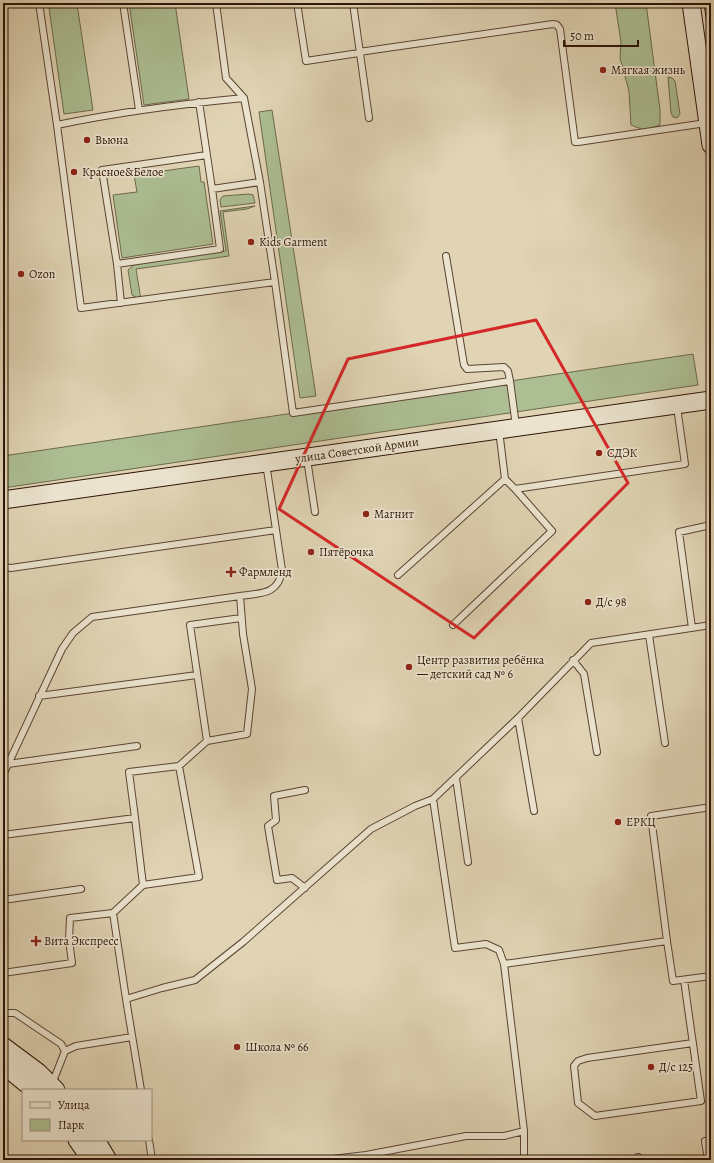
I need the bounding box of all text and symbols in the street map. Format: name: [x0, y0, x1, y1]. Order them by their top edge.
scale bar: [564, 22, 638, 48]
text: 50 m: [570, 28, 594, 44]
place label: Мягкая жизнь: [611, 62, 686, 78]
marker: Мягкая жизнь: [598, 65, 608, 75]
place label: Вьюна: [95, 132, 129, 148]
marker: Вьюна: [82, 135, 92, 145]
place label: Красное&Белое: [82, 164, 164, 180]
marker: Красное&Белое: [69, 167, 79, 177]
place label: Kids Garment: [259, 234, 328, 250]
marker: Kids Garment: [246, 237, 256, 247]
place label: Ozon: [29, 266, 56, 282]
marker: Ozon: [16, 269, 26, 279]
street label: улица Советской Армии: [293, 433, 420, 467]
place label: СДЭК: [607, 445, 638, 461]
marker: СДЭК: [594, 448, 604, 458]
place label: Магнит: [374, 506, 415, 522]
marker: Магнит: [361, 509, 371, 519]
place label: Пятёрочка: [319, 544, 374, 560]
marker: Пятёрочка: [306, 547, 316, 557]
place label: Фармленд: [239, 564, 292, 580]
marker: Фармленд: [226, 567, 236, 577]
place label: Д/с 98: [596, 594, 627, 610]
marker: Д/с 98: [583, 597, 593, 607]
place label: Центр развития ребёнка — детский сад № 6: [416, 652, 545, 682]
marker: Центр развития ребёнка — детский сад № 6: [404, 662, 414, 672]
place label: ЕРКЦ: [626, 814, 656, 830]
marker: ЕРКЦ: [613, 817, 623, 827]
place label: Вита Экспресс: [44, 933, 119, 949]
marker: Вита Экспресс: [31, 936, 41, 946]
place label: Школа № 66: [245, 1039, 309, 1055]
marker: Школа № 66: [232, 1042, 242, 1052]
place label: Д/с 125: [659, 1059, 693, 1075]
marker: Д/с 125: [646, 1062, 656, 1072]
legend: [22, 1089, 152, 1141]
text: Улица: [58, 1097, 90, 1113]
text: Парк: [58, 1117, 84, 1133]

